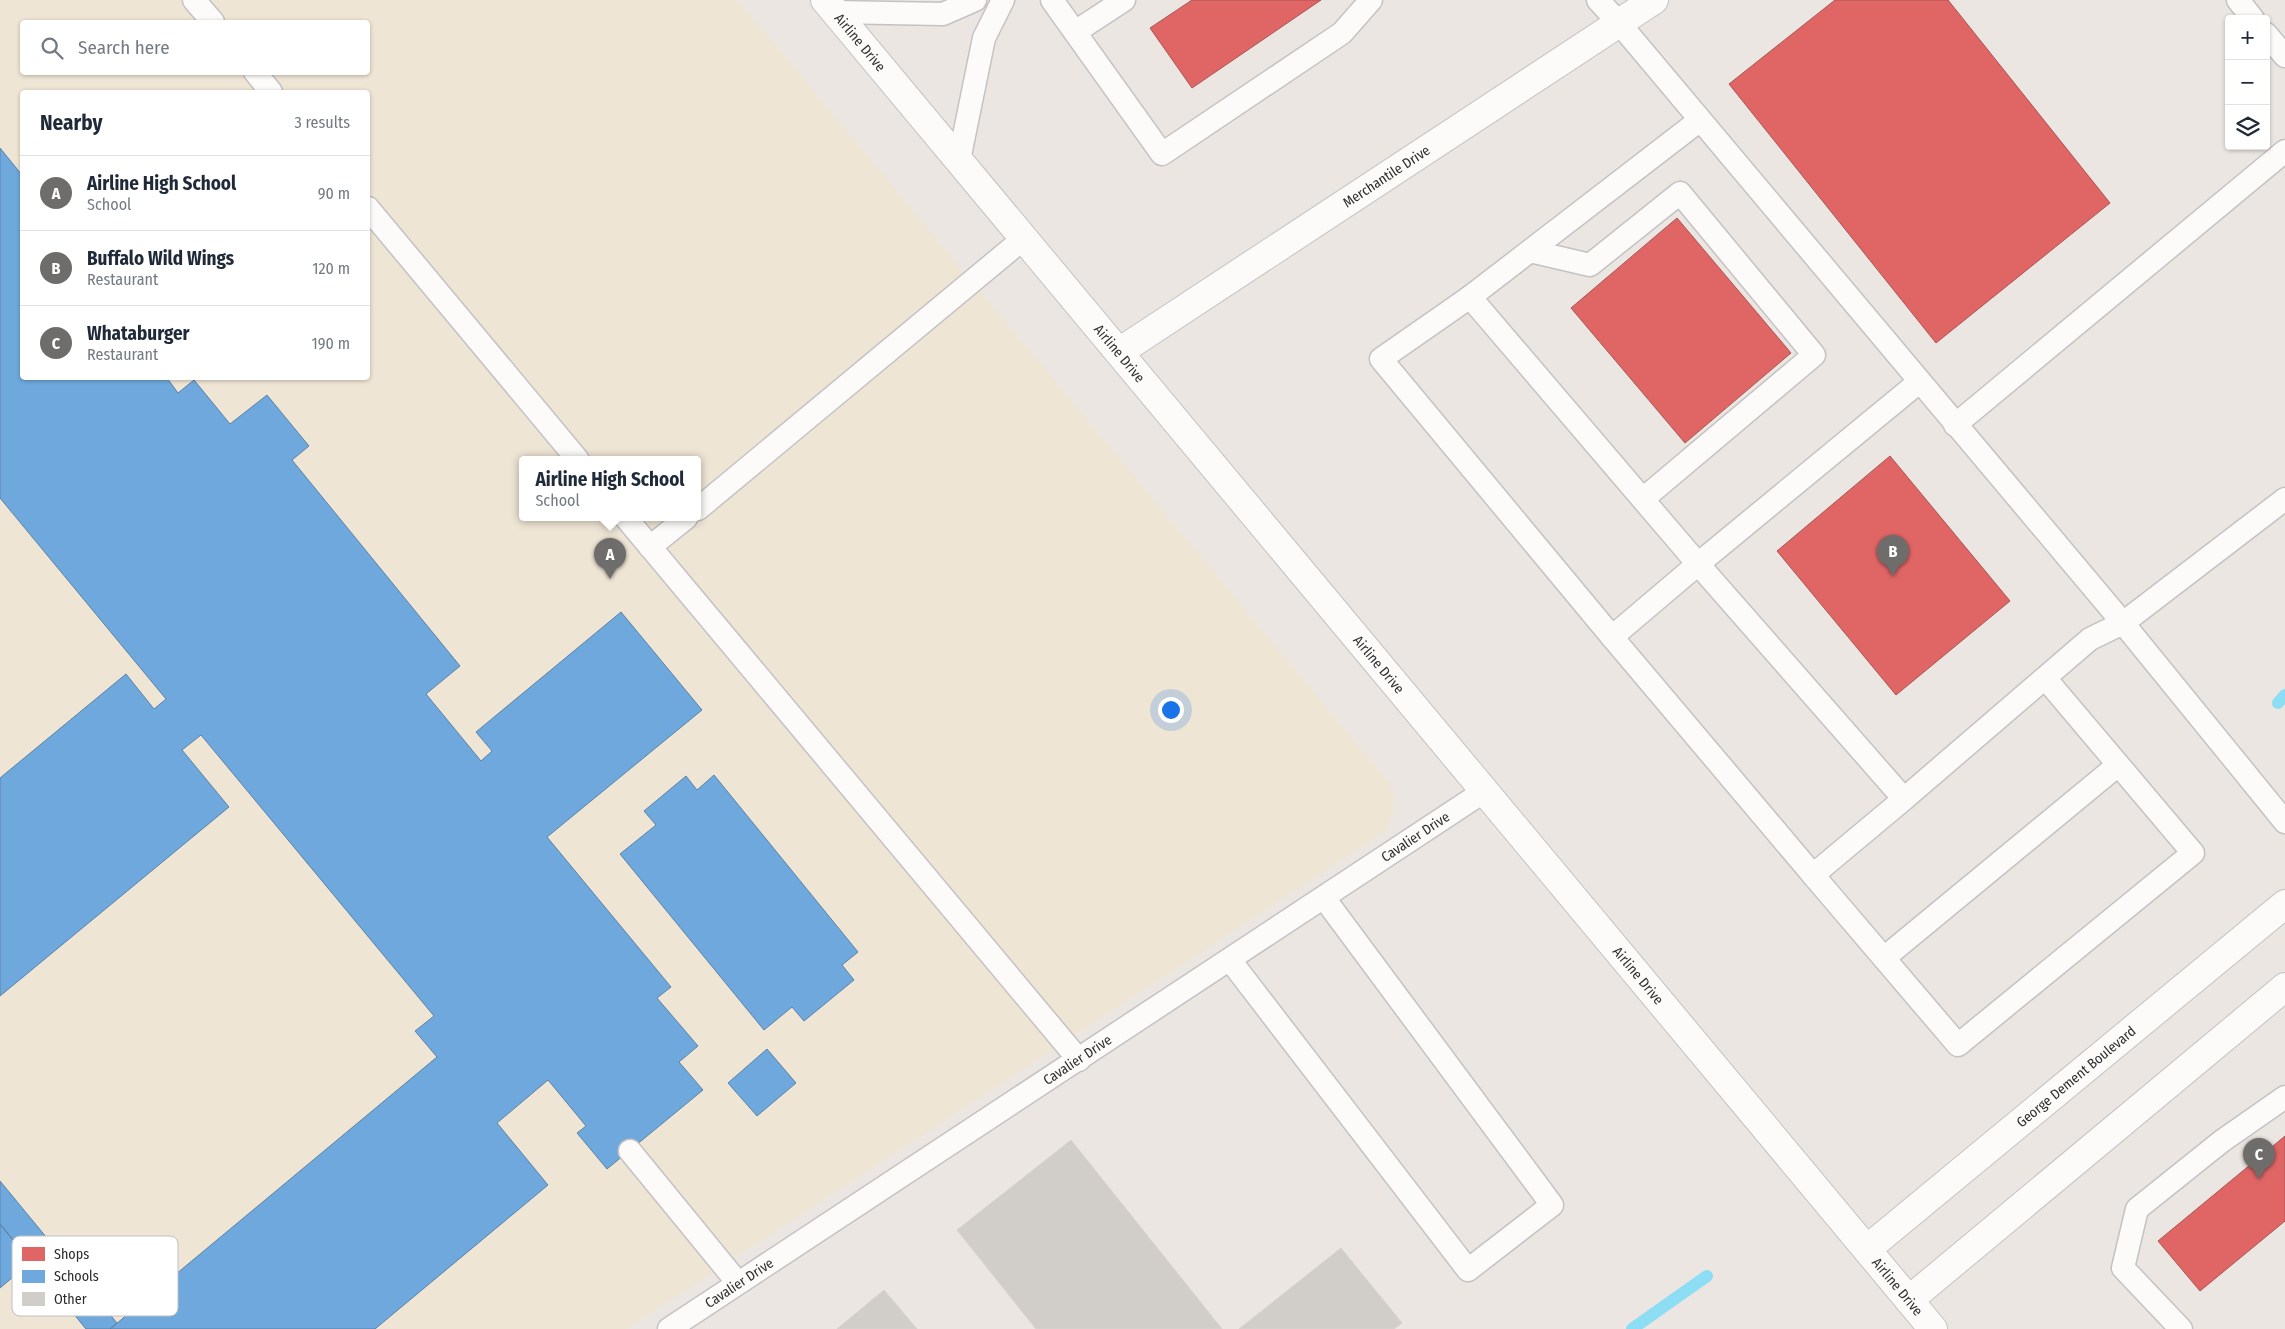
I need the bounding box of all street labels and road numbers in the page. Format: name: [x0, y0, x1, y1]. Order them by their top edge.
street label: Airline Drive: [831, 10, 889, 75]
street label: Merchantile Drive: [1340, 141, 1433, 211]
street label: Airline Drive: [1091, 321, 1149, 386]
street label: Airline Drive: [1350, 632, 1408, 697]
street label: Cavalier Drive: [1378, 808, 1453, 865]
street label: Airline Drive: [1609, 943, 1667, 1008]
street label: George Dement Boulevard: [2013, 1022, 2139, 1131]
street label: Cavalier Drive: [1040, 1031, 1115, 1088]
street label: Cavalier Drive: [702, 1254, 777, 1311]
street label: Airline Drive: [1869, 1254, 1927, 1319]

